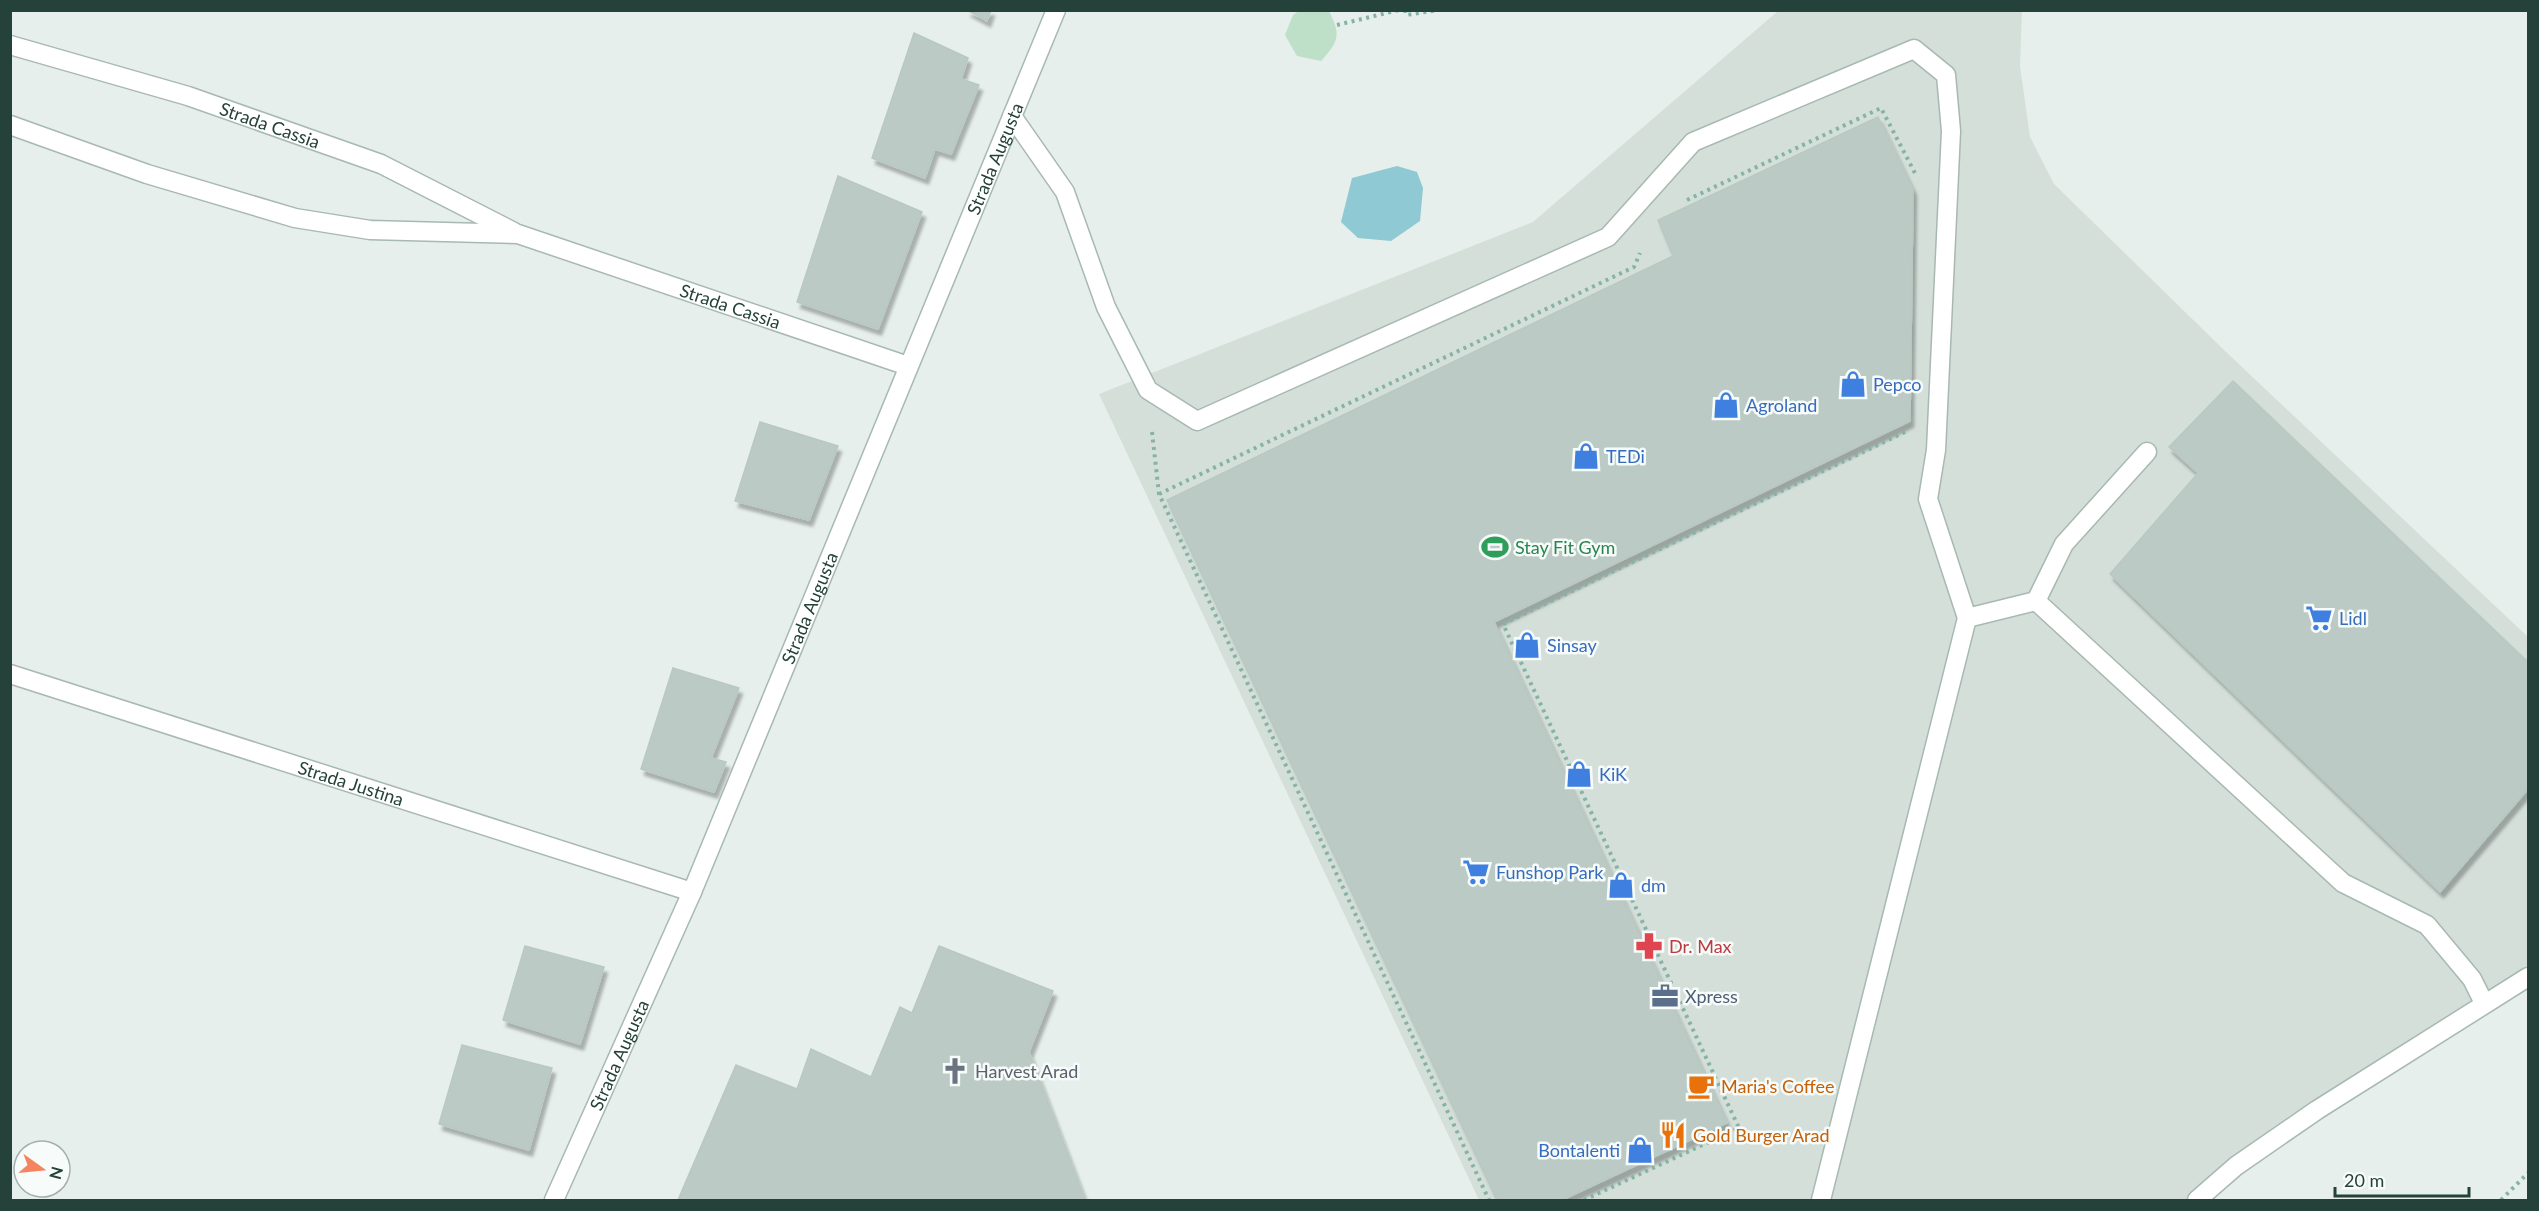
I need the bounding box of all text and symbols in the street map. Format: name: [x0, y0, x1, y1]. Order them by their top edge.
street label: Strada Cassia: [217, 97, 323, 153]
street label: Strada Augusta: [962, 99, 1028, 218]
street label: Strada Cassia: [677, 279, 783, 333]
shop icon: Pepco: [1838, 369, 1868, 399]
place label: Pepco: [1873, 373, 1922, 395]
shop icon: Agroland: [1711, 390, 1741, 420]
place label: Agroland: [1746, 394, 1817, 416]
shop icon: TEDi: [1571, 441, 1601, 471]
place label: TEDi: [1606, 445, 1645, 467]
sports icon: Stay Fit Gym: [1480, 532, 1510, 562]
place label: Stay Fit Gym: [1515, 536, 1615, 558]
street label: Strada Augusta: [776, 549, 842, 667]
supermarket icon: Lidl: [2304, 603, 2334, 633]
place label: Lidl: [2339, 607, 2367, 629]
shop icon: Sinsay: [1512, 630, 1542, 660]
place label: Sinsay: [1547, 634, 1598, 656]
street label: Strada Justina: [295, 756, 407, 810]
shop icon: KiK: [1564, 759, 1594, 789]
place label: KiK: [1599, 763, 1627, 785]
supermarket icon: Funshop Park: [1461, 857, 1491, 887]
place label: Funshop Park: [1496, 861, 1604, 883]
shop icon: dm: [1606, 870, 1636, 900]
place label: dm: [1641, 874, 1666, 896]
pharmacy icon: Dr. Max: [1634, 931, 1664, 961]
place label: Dr. Max: [1669, 935, 1732, 957]
office icon: Xpress: [1650, 981, 1680, 1011]
place label: Xpress: [1685, 985, 1738, 1007]
street label: Strada Augusta: [585, 996, 653, 1114]
church icon: Harvest Arad: [940, 1056, 970, 1086]
place label: Harvest Arad: [975, 1060, 1078, 1082]
cafe icon: Maria's Coffee: [1686, 1071, 1716, 1101]
place label: Maria's Coffee: [1721, 1075, 1834, 1097]
restaurant icon: Gold Burger Arad: [1658, 1120, 1688, 1150]
place label: Gold Burger Arad: [1693, 1124, 1830, 1146]
shop icon: Bontalenti: [1625, 1135, 1655, 1165]
north arrow: [12, 1139, 72, 1199]
place label: Bontalenti: [1538, 1139, 1620, 1161]
scale bar: [2335, 1160, 2468, 1198]
text: N: [46, 1165, 68, 1181]
text: 20 m: [2344, 1169, 2384, 1191]

